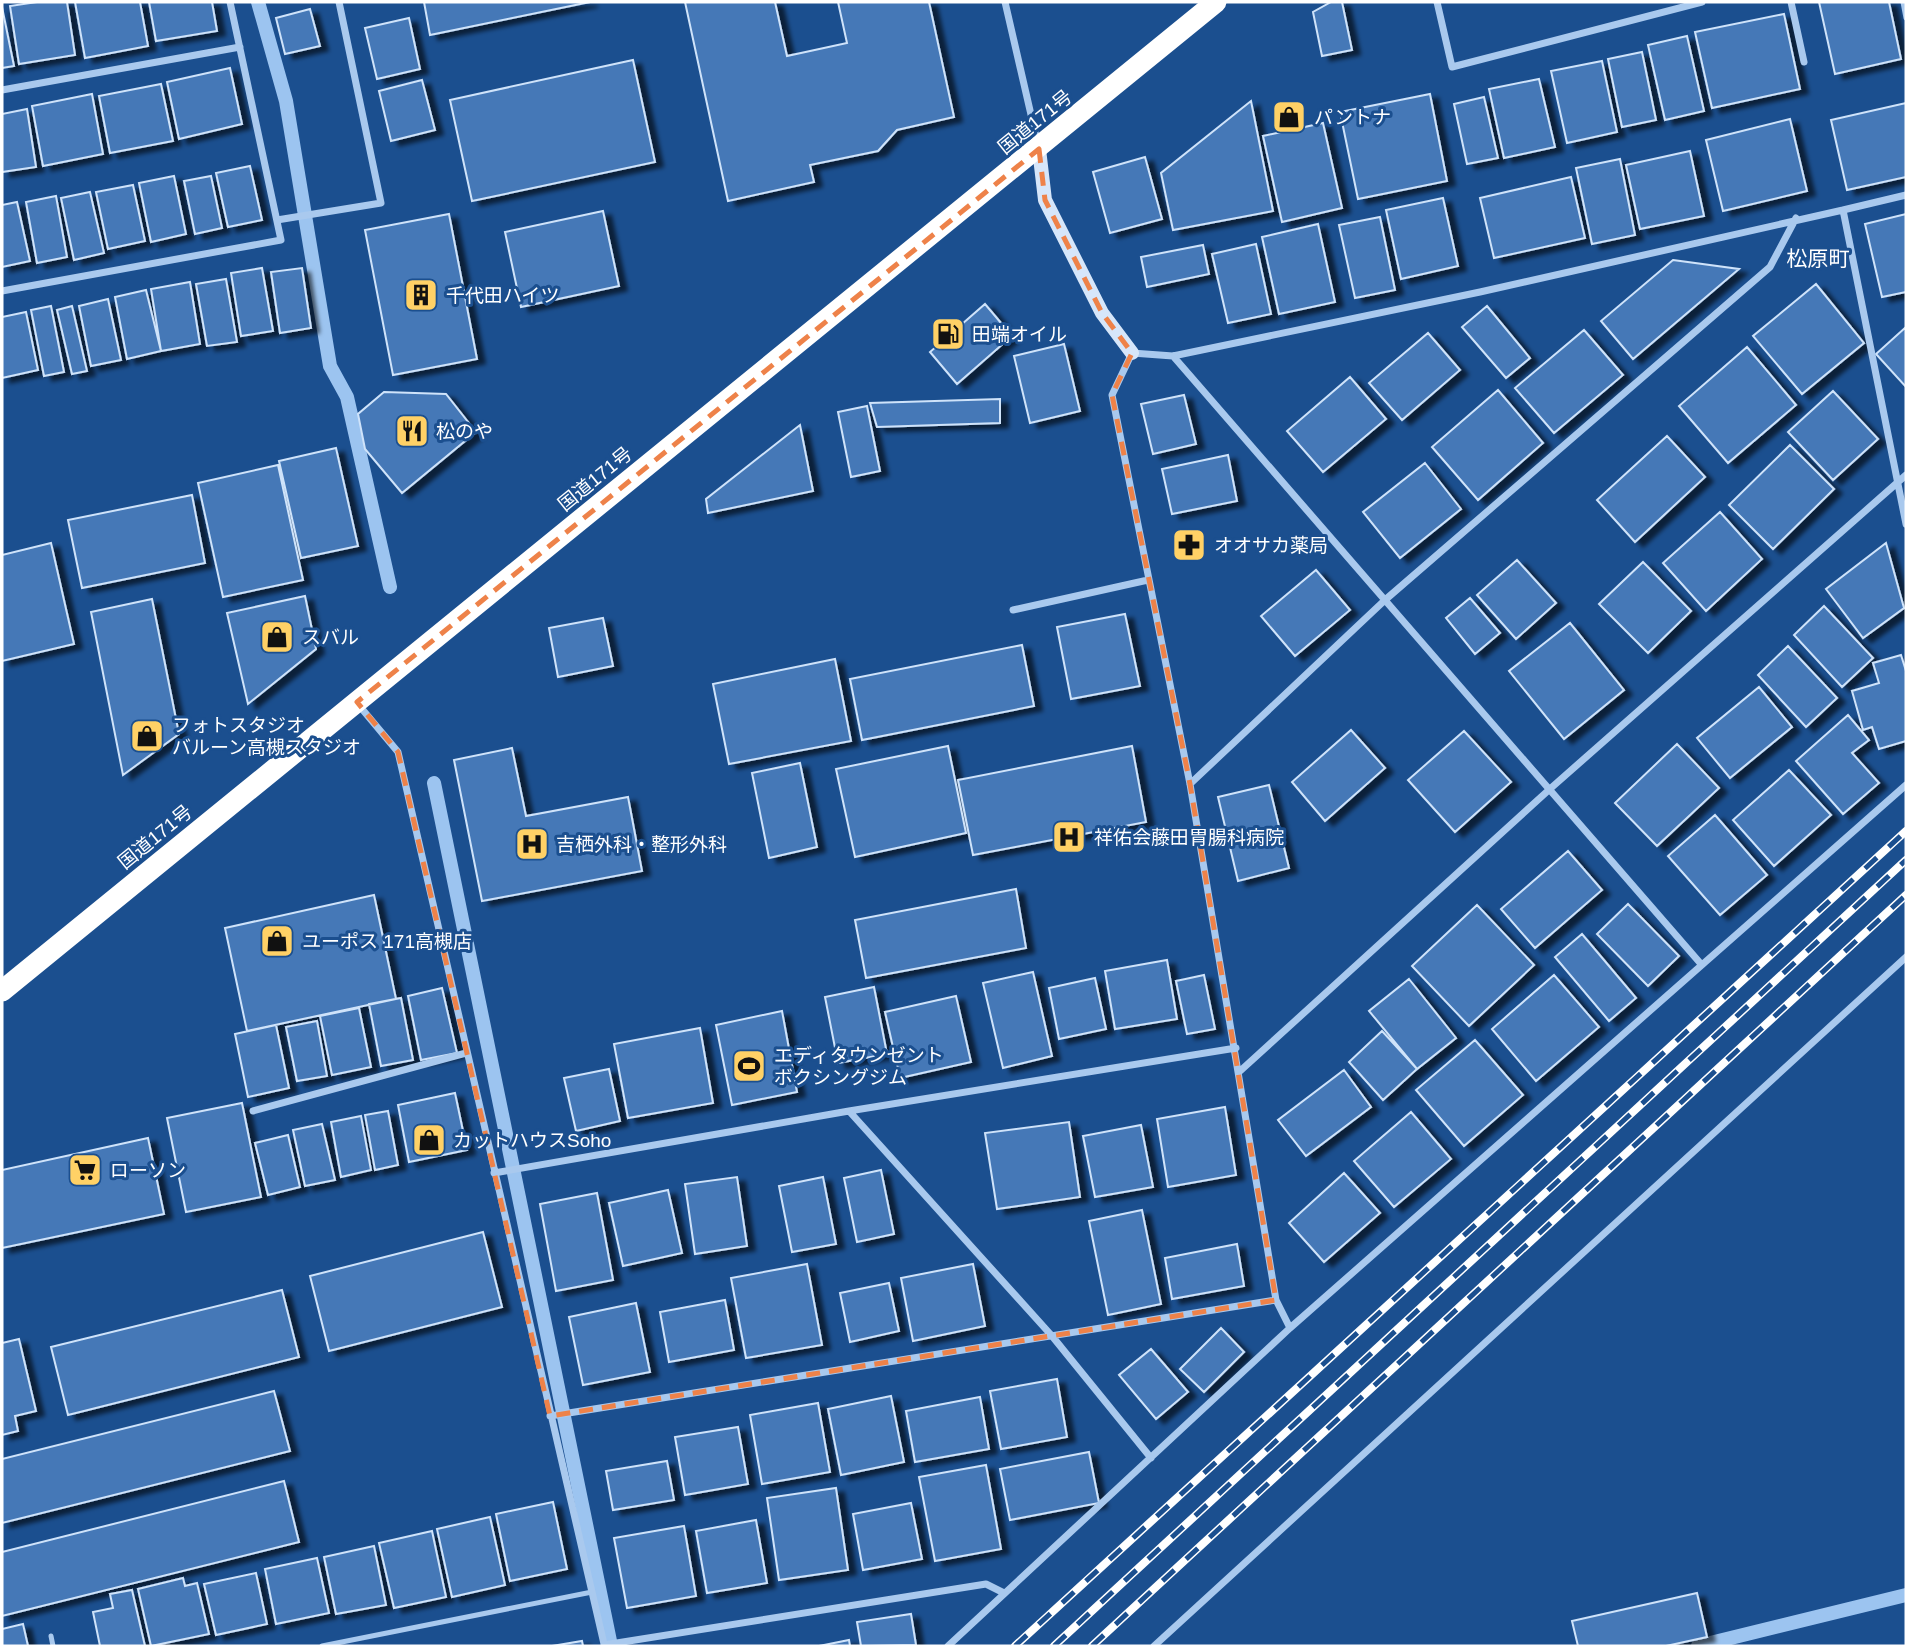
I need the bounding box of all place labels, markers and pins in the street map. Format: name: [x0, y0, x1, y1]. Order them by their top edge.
shop icon: パントナ: [1270, 98, 1308, 136]
place label: パントナ: [1314, 107, 1391, 128]
building icon: 千代田ハイツ: [402, 276, 440, 314]
place label: 千代田ハイツ: [446, 285, 560, 306]
fuel station icon: 田端オイル: [929, 315, 967, 353]
place label: 田端オイル: [972, 324, 1067, 345]
restaurant icon: 松のや: [393, 412, 431, 450]
place label: 松のや: [436, 421, 493, 442]
pharmacy icon: オオサカ薬局: [1170, 526, 1208, 564]
place label: オオサカ薬局: [1214, 535, 1328, 556]
shop icon: スバル: [258, 618, 296, 656]
place label: スバル: [302, 627, 359, 648]
place label: フォトスタジオ バルーン高槻スタジオ: [172, 715, 361, 758]
shop icon: フォトスタジオ バルーン高槻スタジオ: [128, 717, 166, 755]
hospital icon: 祥佑会藤田胃腸科病院: [1050, 818, 1088, 856]
hospital icon: 吉栖外科・整形外科: [513, 825, 551, 863]
place label: 祥佑会藤田胃腸科病院: [1094, 827, 1284, 848]
place label: 吉栖外科・整形外科: [556, 834, 727, 855]
shop icon: ユーポス 171高槻店: [258, 922, 296, 960]
place label: ユーポス 171高槻店: [302, 931, 472, 952]
place label: エディタウンゼント ボクシングジム: [774, 1045, 944, 1088]
sports icon: エディタウンゼント ボクシングジム: [730, 1047, 768, 1085]
shop icon: カットハウスSoho: [410, 1121, 448, 1159]
place label: カットハウスSoho: [453, 1130, 611, 1151]
supermarket icon: ローソン: [66, 1151, 104, 1189]
place label: ローソン: [110, 1160, 186, 1181]

